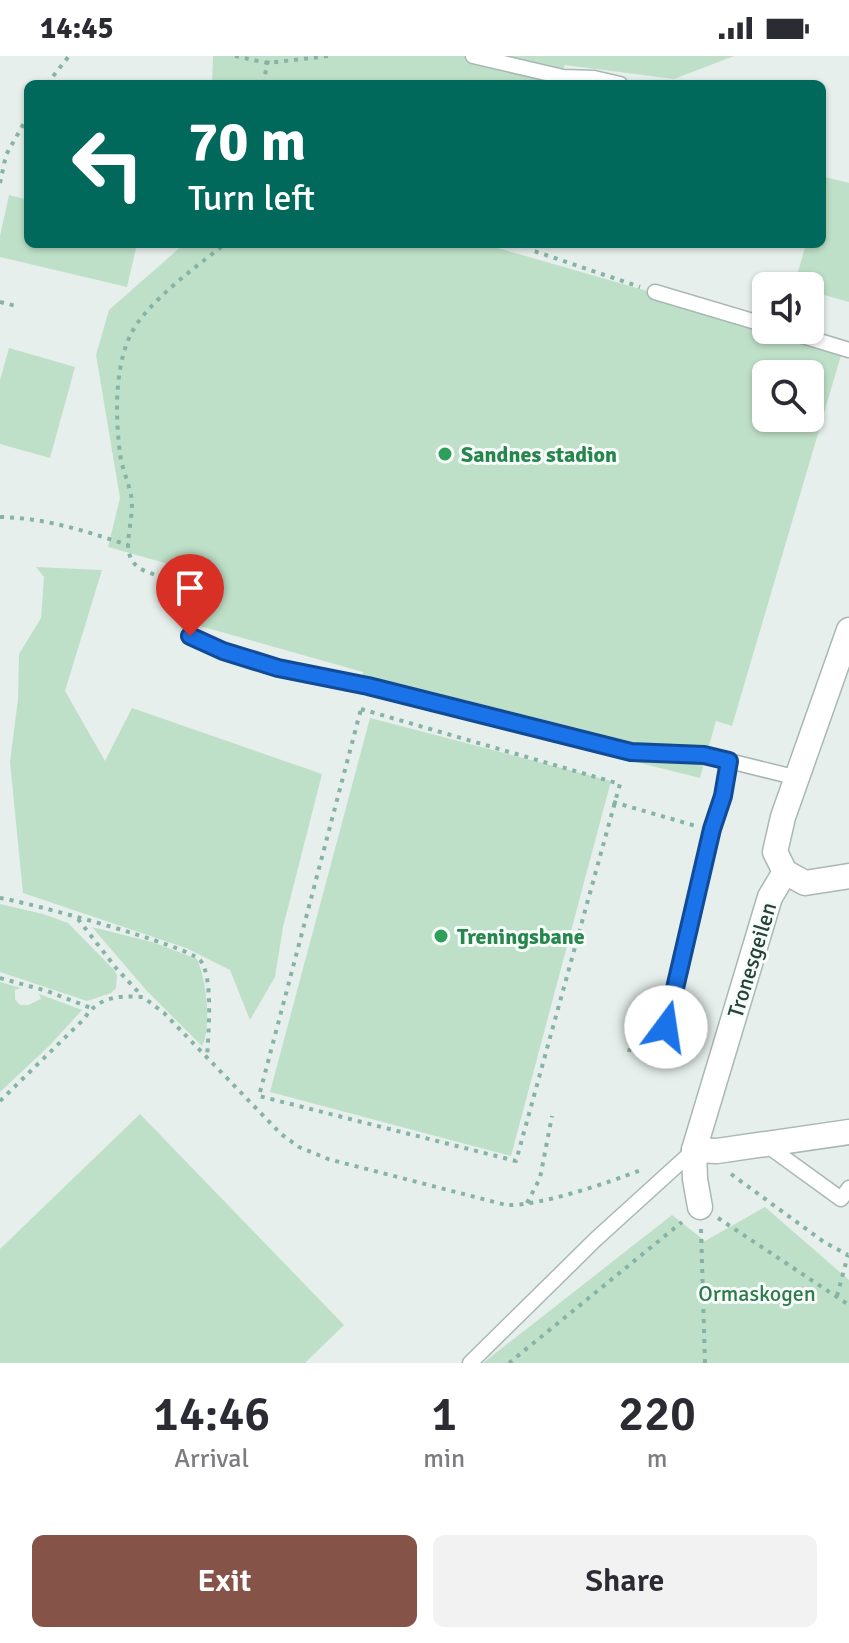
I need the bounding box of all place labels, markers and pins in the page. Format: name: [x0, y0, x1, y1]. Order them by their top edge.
place label: Sandnes stadion: [461, 441, 617, 468]
marker: Sandnes stadion: [436, 445, 454, 463]
pin: [156, 554, 224, 636]
place label: Treningsbane: [457, 923, 585, 950]
marker: Treningsbane: [432, 927, 450, 945]

